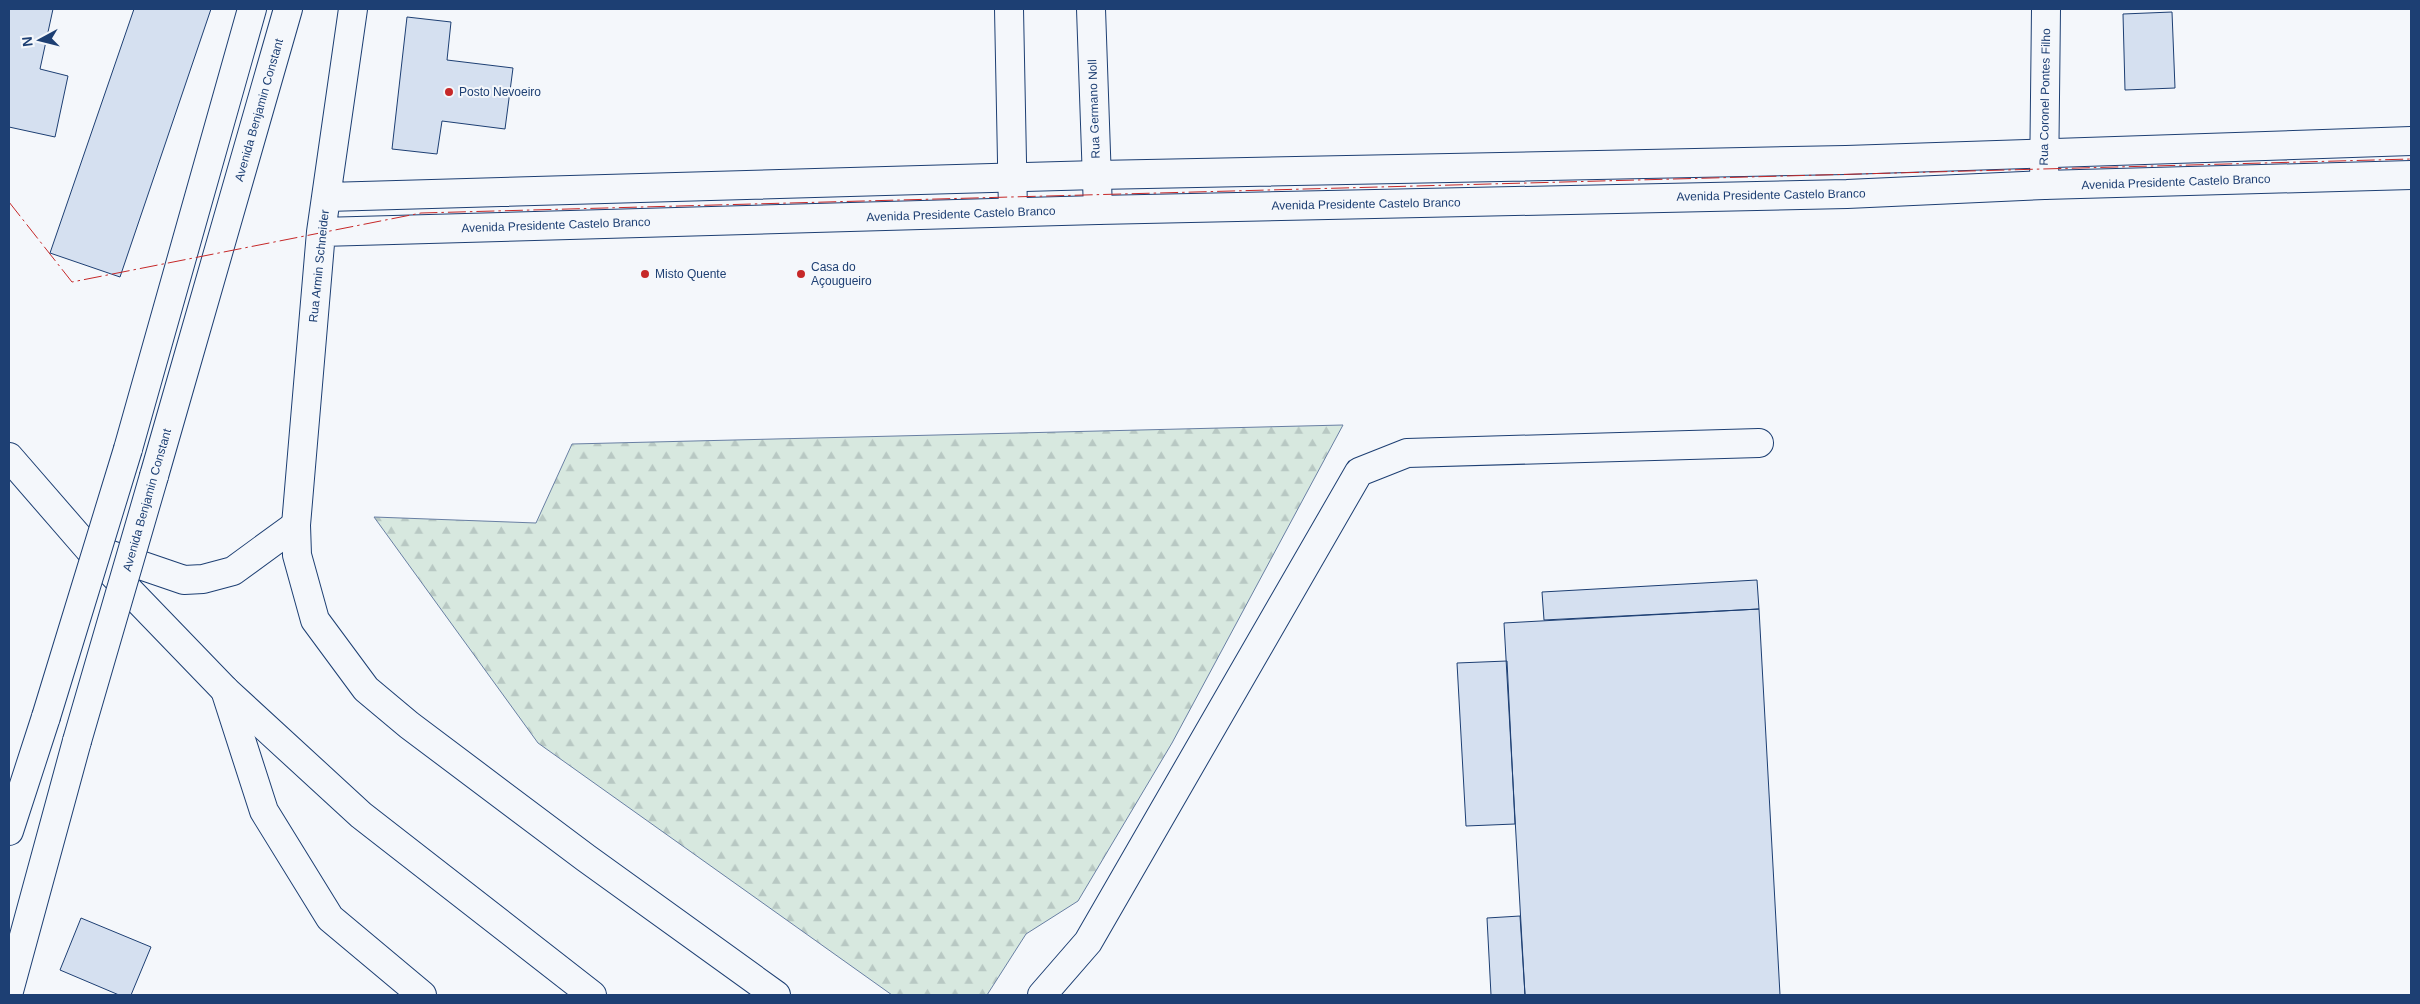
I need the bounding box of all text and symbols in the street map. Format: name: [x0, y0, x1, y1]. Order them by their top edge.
north arrow: [15, 15, 65, 65]
street label: Rua Coronel Pontes Filho: [2037, 28, 2053, 166]
text: N: [19, 36, 36, 48]
street label: Avenida Benjamin Constant: [232, 36, 286, 183]
street label: Rua Germano Noll: [1085, 59, 1103, 159]
place label: Posto Nevoeiro: [459, 85, 541, 99]
marker: Posto Nevoeiro: [443, 86, 455, 98]
street label: Avenida Presidente Castelo Branco: [2081, 172, 2271, 192]
street label: Avenida Presidente Castelo Branco: [1676, 186, 1866, 204]
street label: Avenida Presidente Castelo Branco: [1271, 195, 1461, 213]
street label: Avenida Presidente Castelo Branco: [866, 204, 1056, 224]
street label: Rua Armin Schneider: [306, 209, 332, 323]
street label: Avenida Presidente Castelo Branco: [461, 215, 651, 235]
place label: Casa do Açougueiro: [811, 260, 872, 288]
place label: Misto Quente: [655, 267, 727, 281]
marker: Misto Quente: [639, 268, 651, 280]
marker: Casa do Açougueiro: [795, 268, 807, 280]
street label: Avenida Benjamin Constant: [120, 426, 174, 573]

